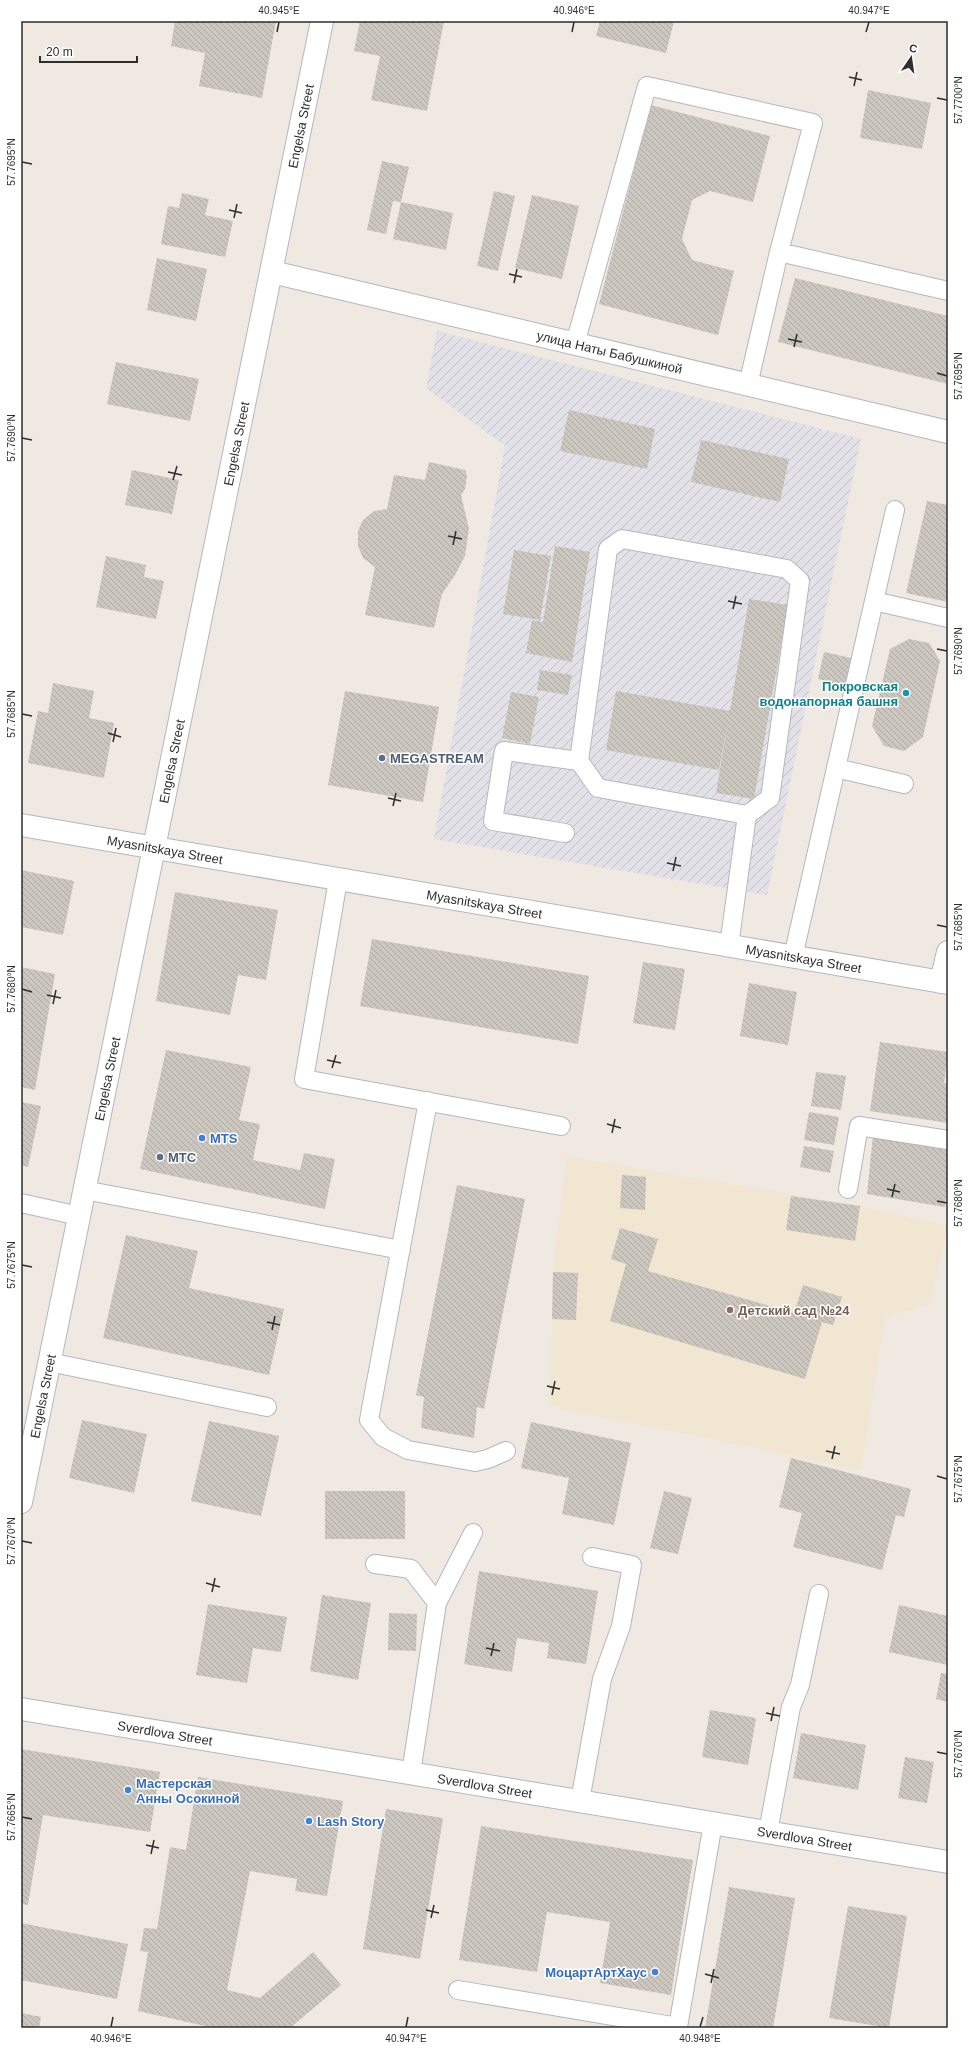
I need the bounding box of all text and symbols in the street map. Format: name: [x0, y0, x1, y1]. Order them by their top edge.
text: 40.945°E: [258, 5, 300, 16]
text: 40.946°E: [553, 5, 595, 16]
text: 40.947°E: [848, 5, 890, 16]
scale bar: [40, 38, 137, 64]
north arrow: [891, 38, 931, 78]
text: С: [908, 42, 919, 55]
text: 20 m: [46, 45, 73, 59]
text: 57.7700°N: [953, 76, 964, 124]
street label: Engelsa Street: [285, 83, 317, 170]
text: 57.7695°N: [6, 138, 17, 186]
street label: улица Наты Бабушкиной: [535, 328, 684, 377]
text: 57.7695°N: [953, 352, 964, 400]
street label: Engelsa Street: [221, 400, 253, 487]
text: 57.7690°N: [6, 414, 17, 462]
text: 57.7690°N: [953, 627, 964, 675]
place label: Покровская водонапорная башня: [760, 679, 898, 709]
marker: Покровская водонапорная башня: [901, 688, 911, 698]
text: 57.7685°N: [6, 690, 17, 738]
street label: Engelsa Street: [156, 718, 188, 805]
place label: MEGASTREAM: [390, 751, 484, 766]
marker: MEGASTREAM: [377, 753, 387, 763]
street label: Myasnitskaya Street: [106, 833, 224, 867]
street label: Myasnitskaya Street: [425, 887, 544, 922]
text: 57.7685°N: [953, 903, 964, 951]
street label: Myasnitskaya Street: [745, 942, 863, 976]
text: 57.7680°N: [6, 965, 17, 1013]
street label: Engelsa Street: [92, 1035, 123, 1122]
place label: MTS: [210, 1131, 238, 1146]
marker: MTS: [197, 1133, 207, 1143]
place label: МТС: [168, 1150, 197, 1165]
marker: МТС: [155, 1152, 165, 1162]
text: 57.7680°N: [953, 1179, 964, 1227]
text: 57.7675°N: [6, 1241, 17, 1289]
place label: Детский сад №24: [738, 1303, 850, 1318]
marker: Детский сад №24: [725, 1305, 735, 1315]
street label: Engelsa Street: [27, 1353, 59, 1440]
text: 57.7675°N: [953, 1455, 964, 1503]
text: 57.7670°N: [6, 1517, 17, 1565]
street label: Sverdlova Street: [116, 1718, 214, 1749]
text: 57.7670°N: [953, 1730, 964, 1778]
street label: Sverdlova Street: [436, 1771, 534, 1801]
place label: Мастерская Анны Осокиной: [136, 1776, 239, 1806]
marker: Мастерская Анны Осокиной: [123, 1785, 133, 1795]
text: 57.7665°N: [6, 1793, 17, 1841]
place label: Lash Story: [317, 1814, 385, 1829]
marker: Lash Story: [304, 1816, 314, 1826]
street label: Sverdlova Street: [756, 1824, 853, 1854]
place label: МоцартАртХаус: [545, 1965, 647, 1980]
marker: МоцартАртХаус: [650, 1967, 660, 1977]
text: 40.946°E: [90, 2033, 132, 2044]
text: 40.947°E: [385, 2033, 427, 2044]
text: 40.948°E: [679, 2033, 721, 2044]

